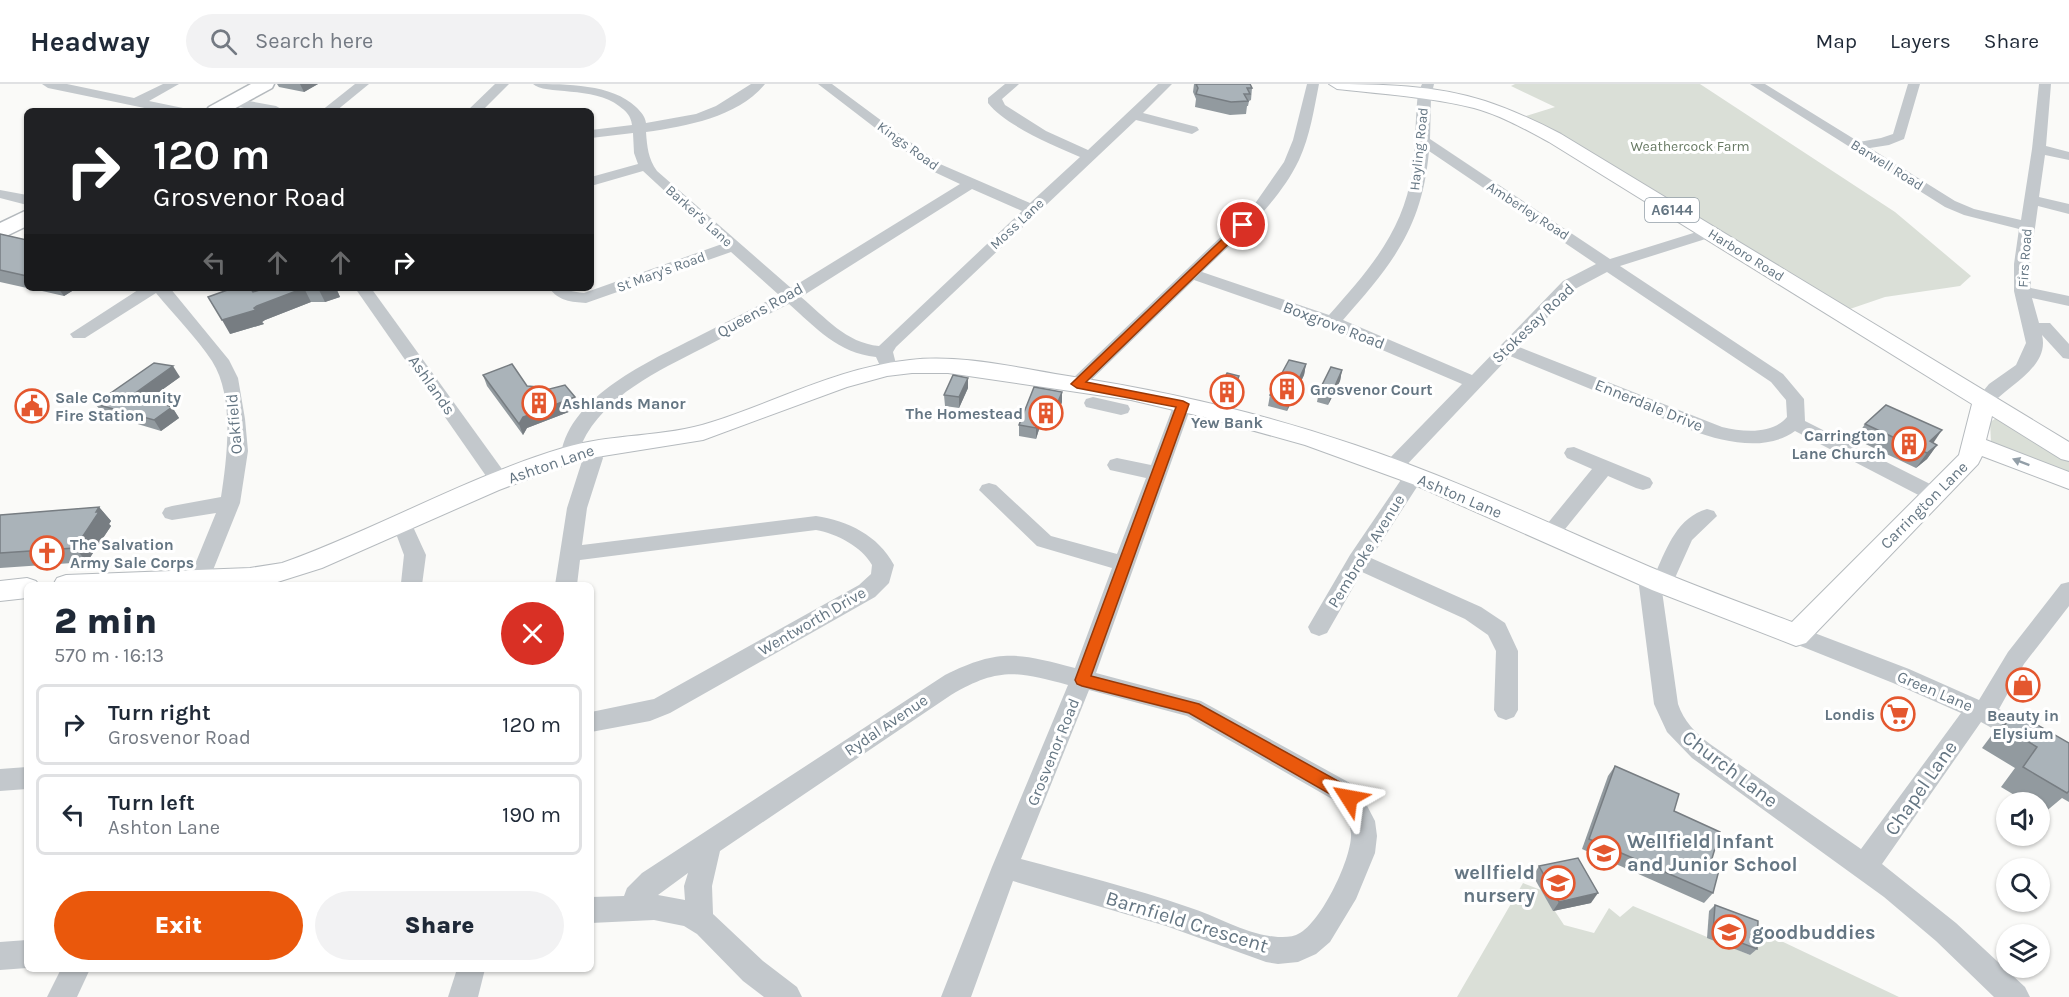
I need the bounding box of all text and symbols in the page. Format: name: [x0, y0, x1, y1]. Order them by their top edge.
search box: [186, 14, 606, 68]
text: Headway: [30, 25, 150, 58]
icon: search: [207, 25, 240, 58]
text: Search here: [255, 28, 373, 54]
text: Map: [1815, 29, 1857, 53]
text: Layers: [1890, 29, 1951, 53]
text: Share: [1984, 29, 2039, 53]
street label: Hayling Road: [1406, 107, 1432, 191]
street label: Kings Road: [874, 118, 942, 174]
text: 120 m: [153, 130, 270, 180]
icon: right: [54, 132, 132, 210]
street label: Barwell Road: [1848, 136, 1926, 194]
park label: Weathercock Farm: [1630, 138, 1750, 155]
street label: Amberley Road: [1484, 178, 1572, 244]
text: Grosvenor Road: [153, 181, 346, 213]
street label: Barker's Lane: [662, 182, 736, 250]
street label: Moss Lane: [987, 195, 1047, 253]
road number: A6144: [1645, 198, 1699, 222]
pin: [1217, 199, 1268, 250]
icon: arrive: [1226, 208, 1259, 241]
street label: Harboro Road: [1705, 225, 1787, 285]
street label: Firs Road: [2014, 228, 2036, 288]
icon: left: [198, 246, 231, 279]
icon: ahead: [261, 246, 294, 279]
icon: ahead: [324, 246, 357, 279]
icon: right: [387, 246, 420, 279]
street label: St Mary's Road: [614, 248, 708, 296]
street label: Queens Road: [714, 279, 806, 341]
street label: Stokesay Road: [1488, 279, 1578, 367]
street label: Boxgrove Road: [1280, 297, 1388, 353]
street label: Ashlands: [405, 352, 459, 418]
building icon: Grosvenor Court: [1269, 371, 1305, 407]
building icon: Yew Bank: [1209, 374, 1245, 410]
street label: Ennerdale Drive: [1592, 375, 1706, 435]
place label: Grosvenor Court: [1310, 380, 1433, 399]
building icon: Ashlands Manor: [521, 385, 557, 421]
public building icon: Sale Community Fire Station: [14, 388, 50, 424]
place label: Sale Community Fire Station: [55, 388, 181, 425]
street label: Oakfield: [222, 393, 246, 455]
place label: Ashlands Manor: [562, 394, 686, 413]
building icon: The Homestead: [1028, 395, 1064, 431]
place label: The Homestead: [906, 404, 1023, 423]
place label: Yew Bank: [1191, 413, 1263, 432]
place label: Carrington Lane Church: [1791, 426, 1886, 463]
building icon: Carrington Lane Church: [1891, 426, 1927, 462]
street label: Ashton Lane: [506, 440, 596, 488]
street label: Carrington Lane: [1876, 457, 1972, 553]
one-way arrow: [2012, 457, 2030, 467]
street label: Ashton Lane: [1415, 470, 1505, 522]
street label: Pembroke Avenue: [1324, 491, 1408, 611]
church icon: The Salvation Army Sale Corps: [29, 535, 65, 571]
place label: The Salvation Army Sale Corps: [70, 535, 194, 572]
street label: Wentworth Drive: [755, 583, 869, 659]
text: 2 min: [54, 600, 157, 642]
button: close: [501, 602, 564, 665]
text: 570 m · 16:13: [54, 644, 164, 667]
street label: Green Lane: [1894, 667, 1976, 715]
shop icon: Beauty in Elysium: [2005, 667, 2041, 703]
street label: Rydal Avenue: [841, 690, 931, 760]
street label: Grosvenor Road: [1023, 695, 1083, 809]
supermarket icon: Londis: [1880, 696, 1916, 732]
text: Turn right: [108, 700, 211, 726]
place label: Londis: [1825, 705, 1875, 724]
place label: Beauty in Elysium: [1987, 706, 2059, 743]
icon: right: [57, 708, 90, 741]
text: 120 m: [502, 712, 561, 738]
text: Grosvenor Road: [108, 726, 251, 749]
street label: Church Lane: [1678, 726, 1782, 812]
street label: Chapel Lane: [1880, 736, 1962, 840]
position arrow: [1317, 766, 1381, 830]
text: Turn left: [108, 790, 195, 816]
map controls: [1996, 792, 2050, 978]
button: sound: [1996, 792, 2050, 846]
icon: left: [57, 798, 90, 831]
text: 190 m: [502, 802, 561, 828]
text: Ashton Lane: [108, 816, 220, 839]
place label: Wellfield Infant and Junior School: [1627, 830, 1798, 876]
school or university icon: Wellfield Infant and Junior School: [1586, 835, 1622, 871]
button: search: [1996, 858, 2050, 912]
place label: wellfield nursery: [1454, 861, 1535, 907]
school or university icon: wellfield nursery: [1540, 865, 1576, 901]
street label: Barnfield Crescent: [1103, 886, 1271, 958]
button: Exit: [54, 891, 303, 960]
button: Share: [315, 891, 564, 960]
school or university icon: goodbuddies: [1711, 914, 1747, 950]
place label: goodbuddies: [1752, 921, 1876, 944]
button: layers: [1996, 924, 2050, 978]

